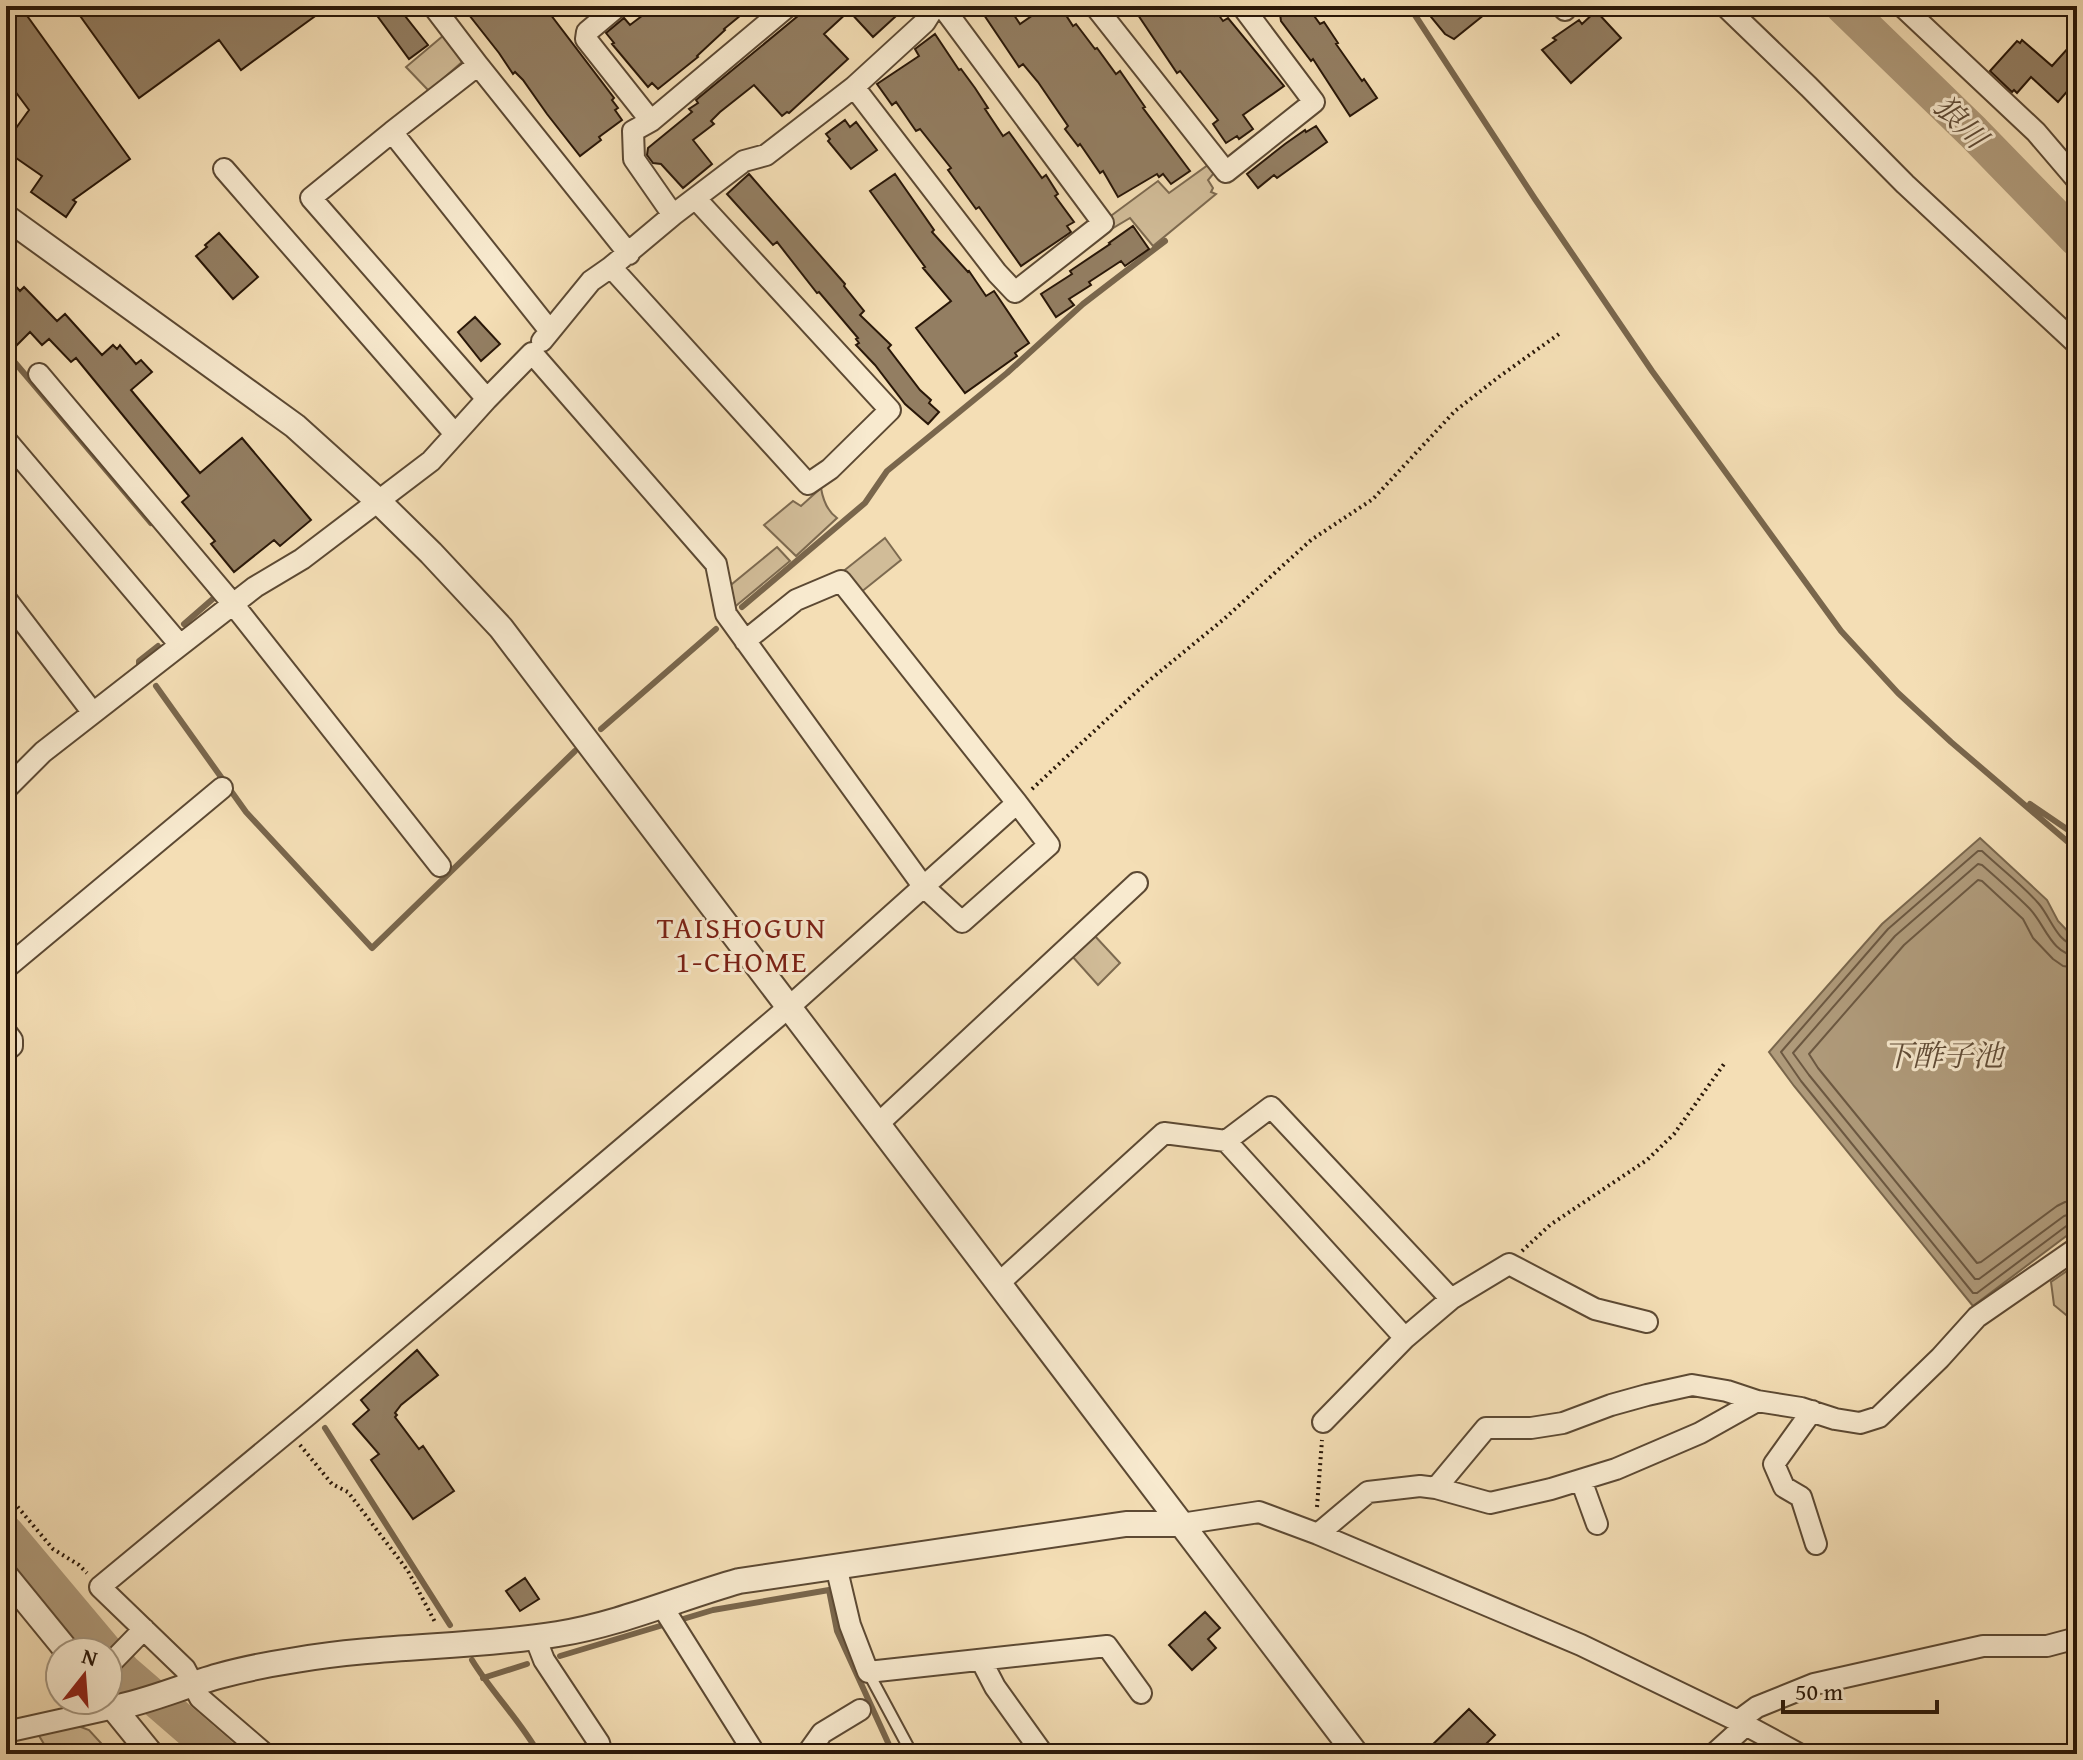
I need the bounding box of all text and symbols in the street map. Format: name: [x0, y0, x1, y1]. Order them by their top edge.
water label: 狼川: [1924, 85, 2000, 160]
district label: TAISHOGUN 1-CHOME: [657, 905, 827, 983]
water label: 下酢子池: [1883, 1033, 2006, 1077]
north arrow: [44, 1636, 124, 1716]
text: N: [78, 1639, 102, 1674]
scale bar: [1783, 1664, 1937, 1714]
text: 50 m: [1795, 1674, 1843, 1709]

